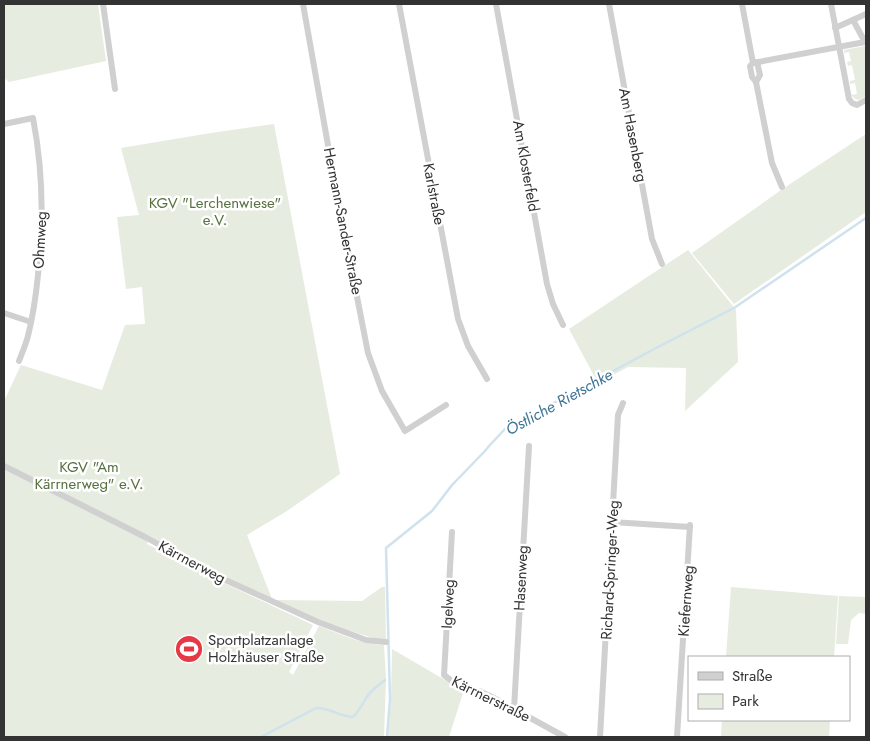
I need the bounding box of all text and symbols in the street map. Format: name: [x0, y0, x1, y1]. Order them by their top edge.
street label: Am Hasenberg: [613, 86, 653, 184]
street label: Am Klosterfeld: [507, 118, 545, 214]
street label: Hermann-Sander-Straße: [318, 145, 368, 297]
street label: Karlstraße: [417, 161, 451, 227]
park label: KGV "Lerchenwiese" e.V.: [149, 192, 281, 231]
street label: Ohmweg: [28, 211, 52, 269]
water label: Östliche Rietschke: [501, 363, 617, 441]
park label: KGV "Am Kärrnerweg" e.V.: [35, 456, 143, 495]
street label: Richard-Springer-Weg: [595, 500, 625, 640]
street label: Kärrnerweg: [154, 535, 230, 589]
street label: Hasenweg: [508, 545, 534, 611]
street label: Kiefernweg: [673, 565, 699, 637]
street label: Igelweg: [436, 579, 460, 629]
place label: Sportplatzanlage Holzhäuser Straße: [208, 629, 324, 668]
sports icon: Sportplatzanlage Holzhäuser Straße: [174, 634, 204, 664]
legend: [688, 656, 850, 721]
text: Straße: [732, 665, 773, 687]
street label: Kärrnerstraße: [448, 670, 534, 728]
text: Park: [732, 690, 759, 712]

